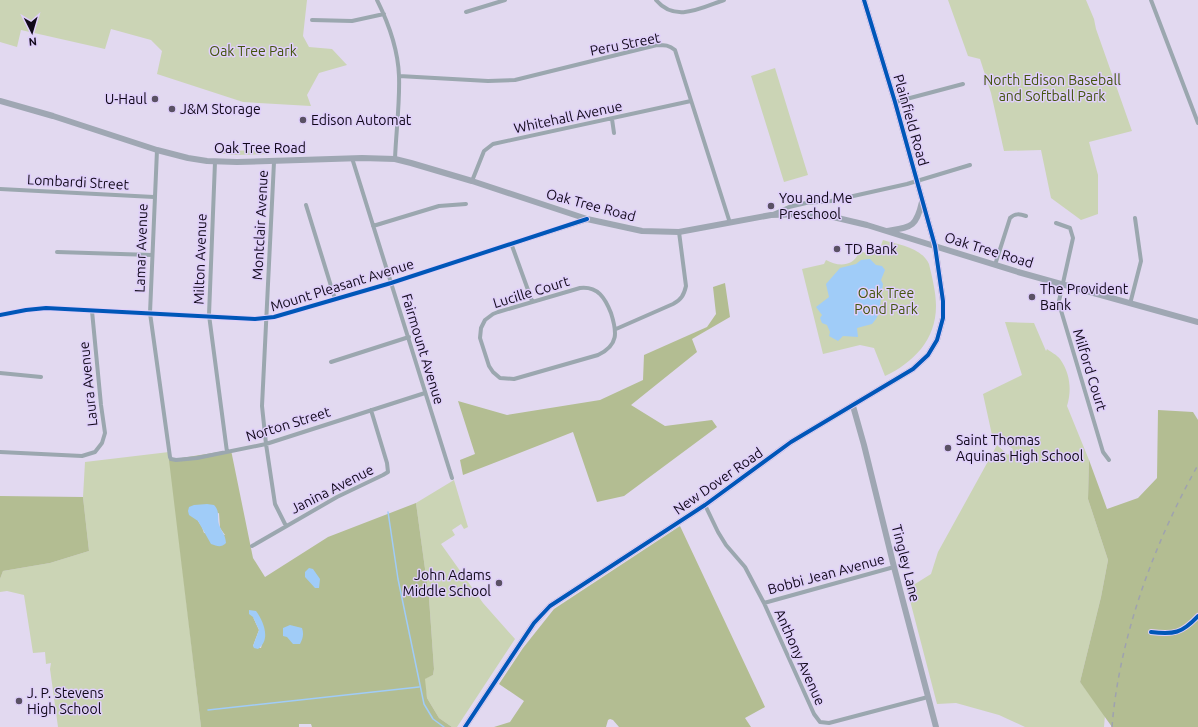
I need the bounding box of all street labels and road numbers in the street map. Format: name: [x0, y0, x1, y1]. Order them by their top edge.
street label: Peru Street: [588, 29, 662, 59]
street label: Plainfield Road: [890, 72, 932, 168]
street label: Whitehall Avenue: [512, 98, 624, 136]
street label: Oak Tree Road: [214, 140, 306, 156]
street label: Montclair Avenue: [249, 170, 271, 280]
street label: Lombardi Street: [27, 171, 130, 193]
street label: Oak Tree Road: [545, 185, 637, 225]
street label: Lamar Avenue: [131, 203, 151, 293]
street label: Milton Avenue: [190, 213, 210, 305]
street label: Oak Tree Road: [943, 229, 1035, 271]
street label: Mount Pleasant Avenue: [268, 256, 416, 314]
street label: Lucille Court: [491, 273, 572, 311]
street label: Fairmount Avenue: [399, 292, 447, 406]
street label: Milford Court: [1070, 327, 1110, 413]
street label: Laura Avenue: [76, 341, 100, 427]
street label: Norton Street: [244, 403, 333, 444]
street label: New Dover Road: [670, 444, 766, 518]
street label: Janina Avenue: [288, 461, 376, 517]
street label: Tingley Lane: [889, 523, 923, 603]
street label: Bobbi Jean Avenue: [766, 551, 886, 597]
street label: Anthony Avenue: [772, 606, 828, 708]

